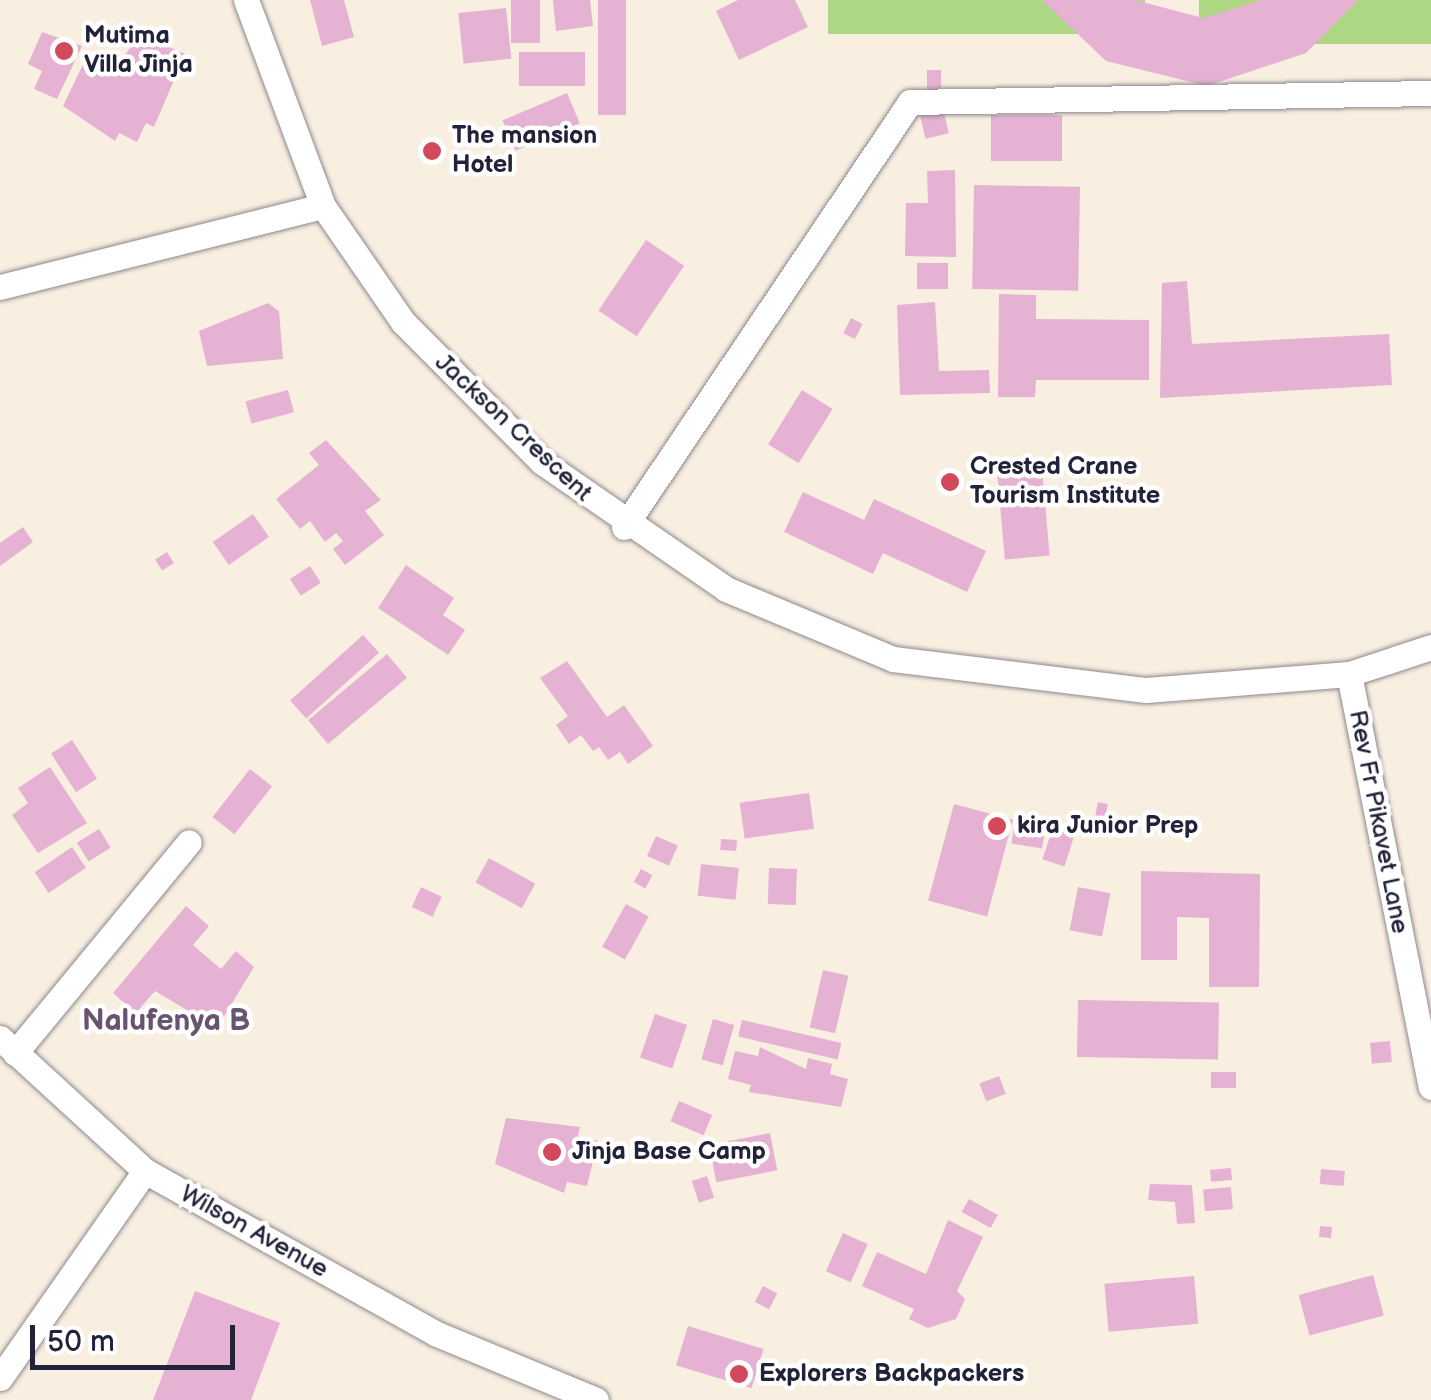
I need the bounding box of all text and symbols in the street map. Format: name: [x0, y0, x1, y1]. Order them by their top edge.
place label: Mutima Villa Jinja: [84, 22, 193, 81]
marker: Mutima Villa Jinja: [53, 40, 75, 62]
place label: The mansion Hotel: [452, 122, 597, 181]
marker: The mansion Hotel: [421, 140, 443, 162]
street label: Jackson Crescent: [429, 348, 597, 508]
place label: Crested Crane Tourism Institute: [970, 453, 1160, 512]
marker: Crested Crane Tourism Institute: [939, 471, 961, 493]
street label: Rev Fr Pikavet Lane: [1342, 708, 1414, 936]
place label: kira Junior Prep: [1017, 811, 1198, 841]
marker: kira Junior Prep: [986, 815, 1008, 837]
district label: Nalufenya B: [82, 1003, 250, 1039]
place label: Jinja Base Camp: [572, 1137, 766, 1167]
marker: Jinja Base Camp: [541, 1141, 563, 1163]
street label: Wilson Avenue: [175, 1179, 333, 1285]
scale bar: [35, 1305, 240, 1367]
text: 50 m: [47, 1324, 115, 1360]
place label: Explorers Backpackers: [759, 1359, 1024, 1389]
marker: Explorers Backpackers: [728, 1363, 750, 1385]

